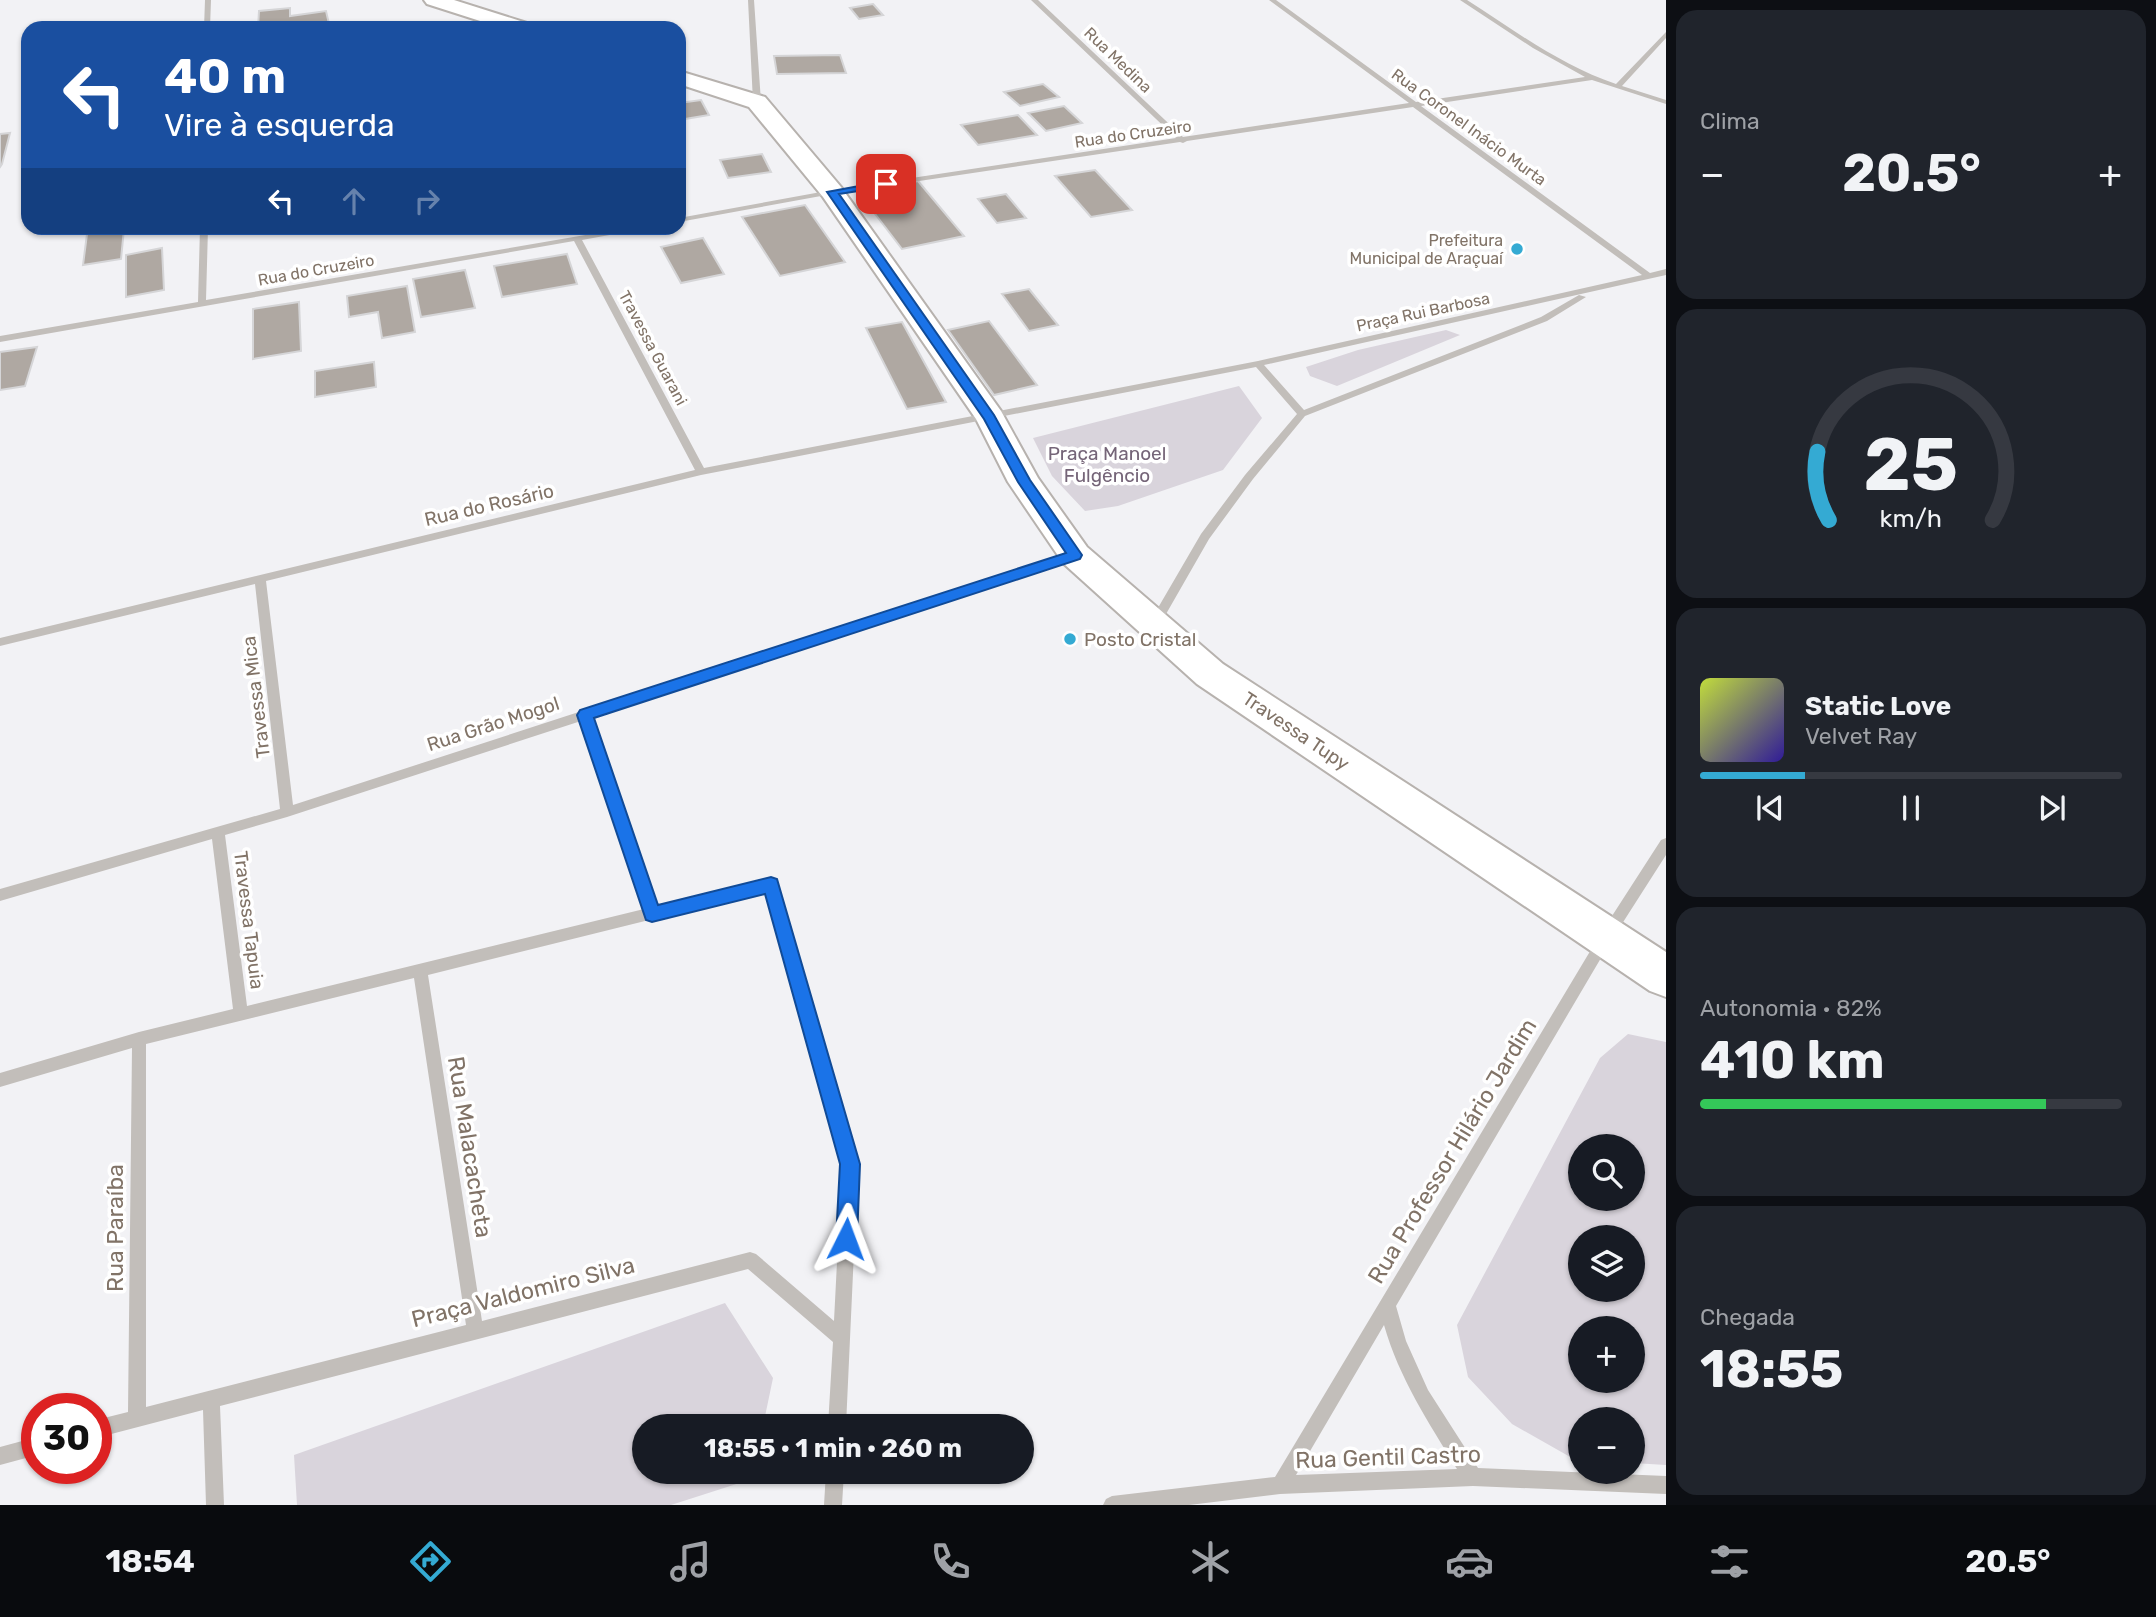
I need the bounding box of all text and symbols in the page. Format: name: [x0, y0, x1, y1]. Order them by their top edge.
street label: Rua Medina: [1080, 23, 1156, 97]
text: 40 m: [164, 47, 286, 105]
icon: left: [49, 49, 140, 140]
street label: Rua Coronel Inácio Murta: [1388, 65, 1550, 189]
text: Vire à esquerda: [164, 106, 395, 144]
text: Clima: [1700, 107, 1760, 135]
street label: Rua do Cruzeiro: [1073, 116, 1193, 152]
text: 20.5°: [1842, 142, 1981, 204]
text: −: [1700, 151, 1725, 197]
text: +: [2098, 151, 2122, 197]
pin: [856, 154, 916, 214]
icon: arrive: [867, 165, 905, 203]
icon: left: [262, 182, 300, 220]
icon: ahead: [335, 182, 373, 220]
icon: right: [408, 182, 446, 220]
place label: Prefeitura Municipal de Araçuaí: [1350, 231, 1504, 268]
marker: Prefeitura Municipal de Araçuaí: [1509, 241, 1525, 257]
street label: Rua do Cruzeiro: [256, 250, 376, 290]
street label: Travessa Guarani: [615, 288, 691, 408]
street label: Praça Rui Barbosa: [1355, 289, 1491, 335]
text: 25: [1864, 422, 1958, 508]
park label: Praça Manoel Fulgêncio: [1048, 442, 1166, 487]
street label: Rua do Rosário: [422, 479, 556, 531]
text: km/h: [1880, 503, 1942, 532]
place label: Posto Cristal: [1084, 628, 1196, 651]
marker: Posto Cristal: [1062, 631, 1078, 647]
street label: Travessa Mica: [237, 635, 275, 759]
street label: Travessa Tupy: [1238, 687, 1354, 775]
text: Static Love: [1805, 691, 1951, 722]
street label: Rua Grão Mogol: [424, 692, 562, 756]
text: Velvet Ray: [1805, 722, 1917, 750]
icon: previous: [1751, 789, 1789, 827]
icon: pause: [1892, 789, 1930, 827]
icon: next: [2033, 789, 2071, 827]
street label: Travessa Tapuia: [229, 849, 269, 991]
text: Autonomia · 82%: [1700, 994, 1882, 1022]
street label: Rua Professor Hilário Jardim: [1362, 1013, 1542, 1289]
text: 410 km: [1700, 1029, 1885, 1091]
street label: Rua Malacacheta: [442, 1054, 498, 1240]
map controls: [1568, 1134, 1645, 1484]
button: search: [1568, 1134, 1645, 1211]
street label: Rua Paraíba: [101, 1164, 129, 1292]
position arrow: [809, 1202, 883, 1276]
button: layers: [1568, 1225, 1645, 1302]
street label: Praça Valdomiro Silva: [408, 1251, 638, 1333]
text: Chegada: [1700, 1303, 1795, 1331]
button: +: [1568, 1316, 1645, 1393]
text: 18:55: [1700, 1338, 1843, 1400]
speed limit sign: 30: [21, 1393, 112, 1484]
button: −: [1568, 1407, 1645, 1484]
text: 18:55 · 1 min · 260 m: [704, 1433, 962, 1464]
street label: Rua Gentil Castro: [1295, 1440, 1481, 1474]
icon: directions: [406, 1537, 455, 1586]
icon: music: [666, 1537, 715, 1586]
icon: phone: [926, 1537, 975, 1586]
icon: climate: [1186, 1537, 1235, 1586]
icon: car: [1445, 1537, 1494, 1586]
icon: filters: [1705, 1537, 1754, 1586]
text: 18:54: [105, 1542, 195, 1580]
text: 20.5°: [1965, 1542, 2051, 1580]

